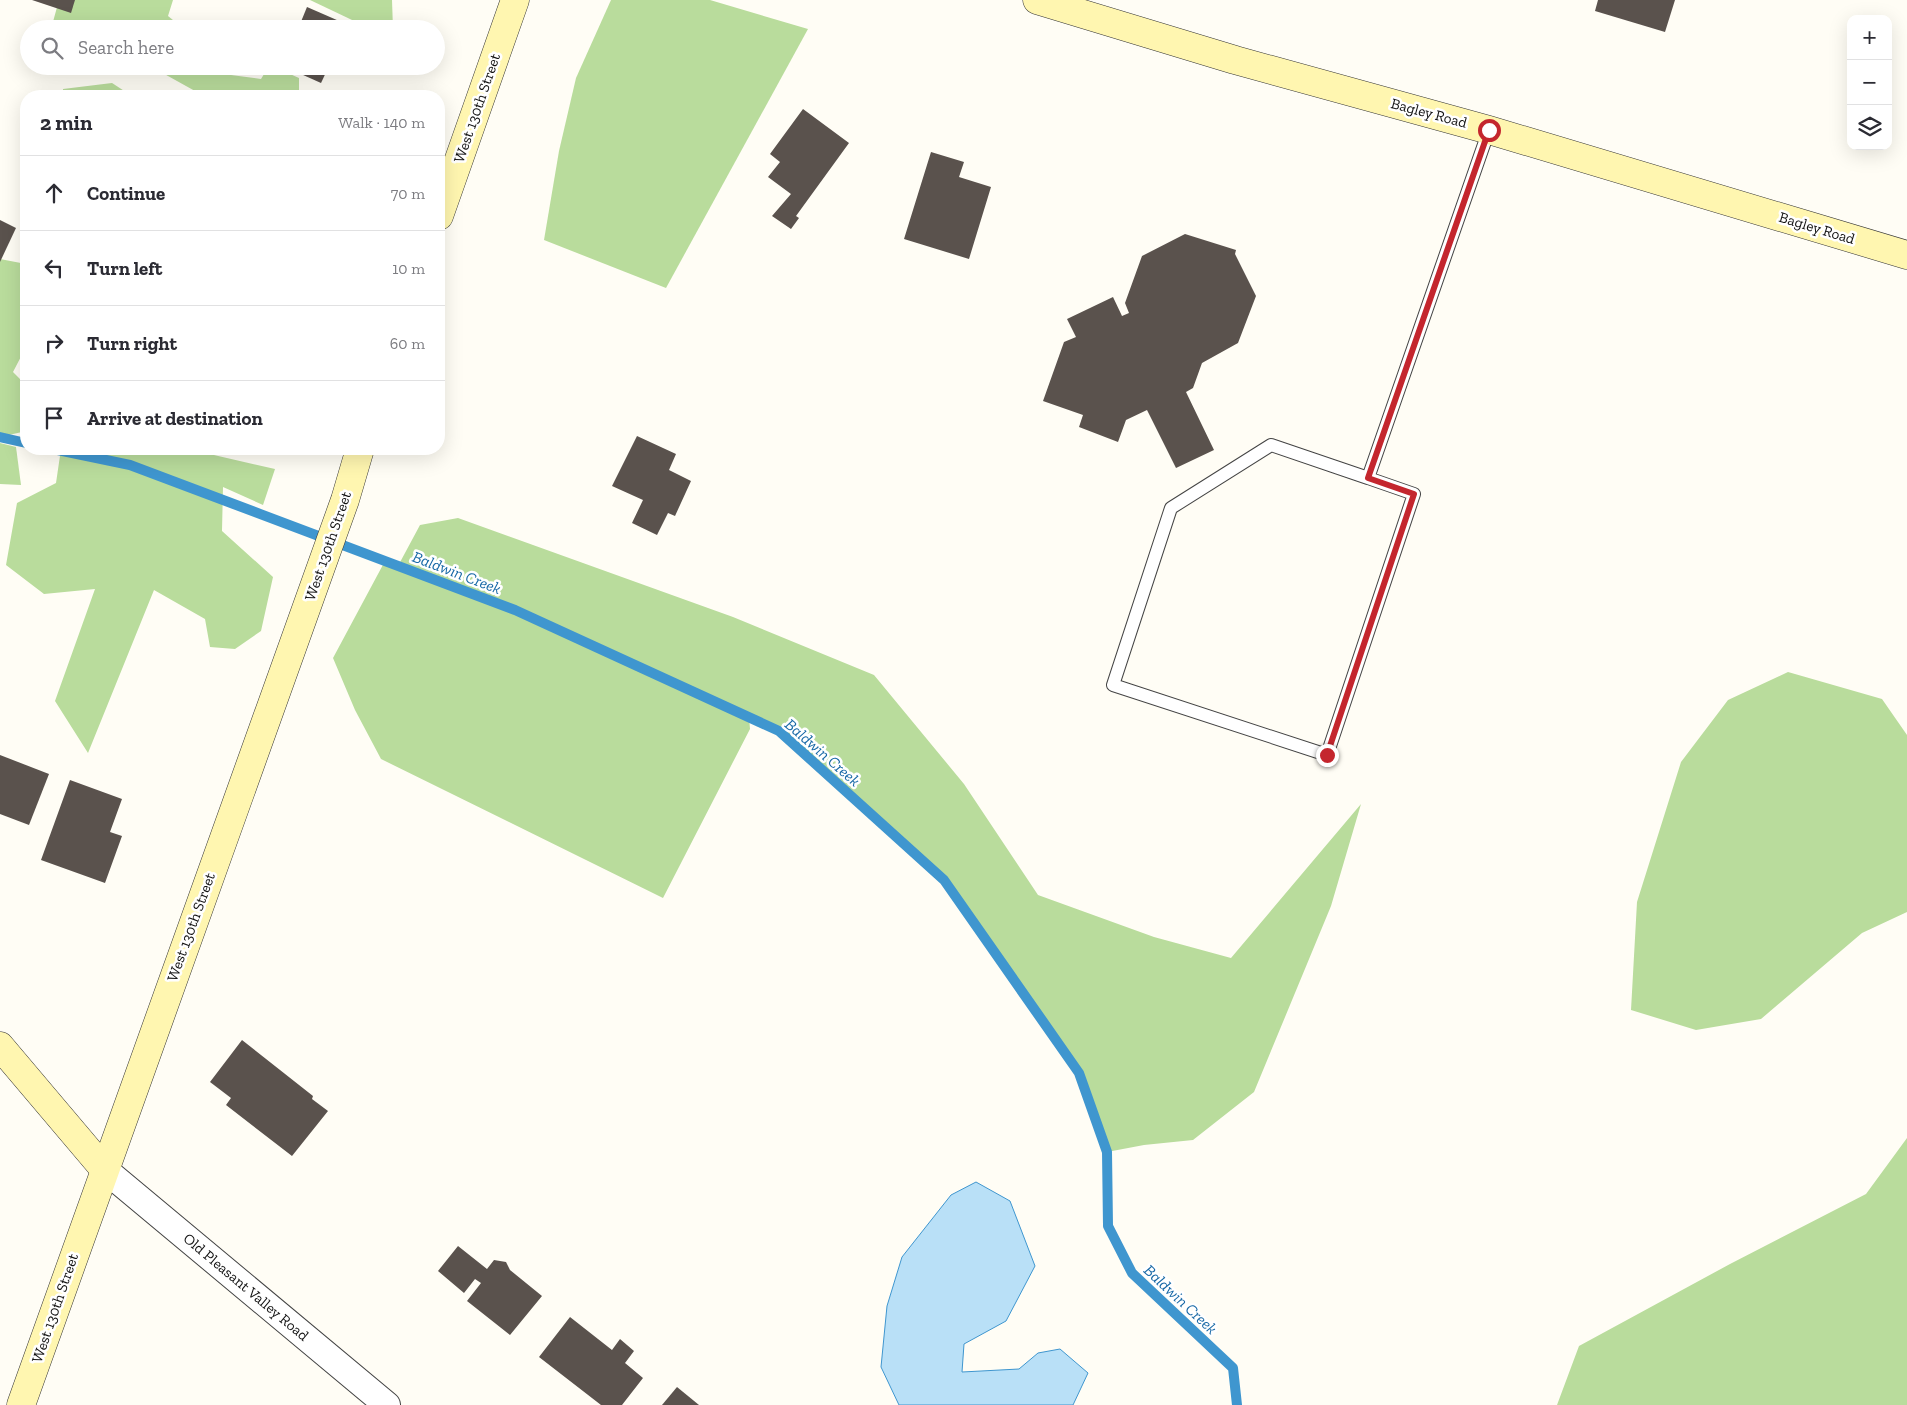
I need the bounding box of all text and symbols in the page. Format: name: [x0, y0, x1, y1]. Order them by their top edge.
map controls: [1847, 15, 1892, 150]
button: +: [1847, 15, 1892, 60]
search box: [20, 20, 445, 75]
icon: search: [38, 34, 66, 62]
text: Search here: [78, 36, 174, 59]
street label: West 130th Street: [450, 51, 504, 165]
button: −: [1847, 60, 1892, 105]
street label: Bagley Road: [1389, 94, 1470, 132]
button: layers: [1847, 105, 1892, 150]
text: 2 min: [40, 110, 92, 135]
text: Walk · 140 m: [338, 113, 425, 132]
route start: [1478, 119, 1501, 142]
icon: ahead: [40, 179, 68, 207]
text: Continue: [87, 182, 165, 205]
text: 70 m: [391, 184, 425, 203]
street label: Bagley Road: [1777, 208, 1858, 248]
icon: left: [40, 254, 68, 282]
text: Turn left: [87, 257, 162, 280]
text: 10 m: [392, 259, 425, 278]
icon: right: [40, 329, 68, 357]
text: Turn right: [87, 332, 177, 355]
text: 60 m: [390, 334, 425, 353]
icon: arrive: [40, 404, 68, 432]
text: Arrive at destination: [87, 407, 263, 430]
street label: West 130th Street: [301, 489, 355, 603]
water label: Baldwin Creek: [410, 547, 504, 598]
water label: Baldwin Creek: [781, 715, 864, 790]
route end: [1316, 744, 1339, 767]
street label: West 130th Street: [163, 870, 219, 984]
street label: Old Pleasant Valley Road: [180, 1229, 313, 1345]
street label: West 130th Street: [28, 1251, 82, 1365]
water label: Baldwin Creek: [1140, 1261, 1221, 1338]

